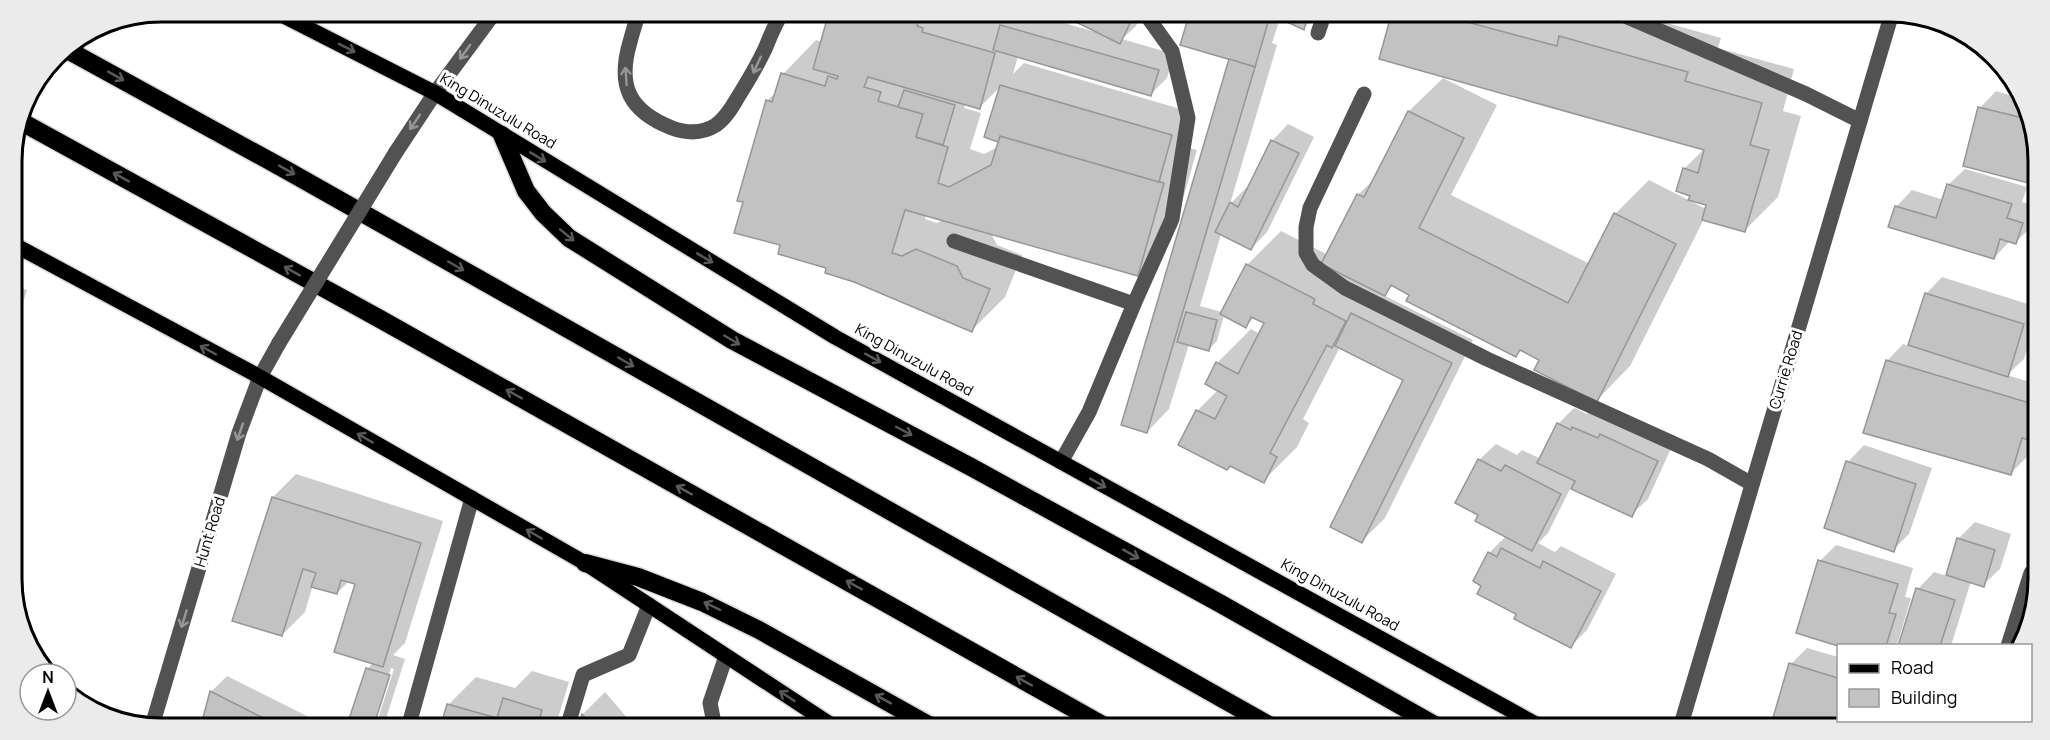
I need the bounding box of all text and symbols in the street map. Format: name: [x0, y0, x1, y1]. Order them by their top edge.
one-way arrow: [337, 43, 355, 54]
one-way arrow: [459, 44, 471, 60]
one-way arrow: [751, 55, 763, 73]
one-way arrow: [620, 66, 631, 86]
street label: King Dinuzulu Road: [436, 67, 560, 154]
one-way arrow: [107, 70, 124, 82]
one-way arrow: [409, 114, 422, 131]
one-way arrow: [530, 151, 547, 163]
one-way arrow: [277, 165, 295, 176]
one-way arrow: [112, 171, 130, 182]
one-way arrow: [559, 228, 574, 242]
one-way arrow: [696, 253, 713, 265]
one-way arrow: [447, 261, 464, 273]
one-way arrow: [283, 265, 301, 276]
street label: King Dinuzulu Road: [851, 318, 977, 401]
street label: Currie Road: [1764, 328, 1807, 412]
one-way arrow: [723, 334, 740, 346]
one-way arrow: [200, 344, 218, 355]
one-way arrow: [864, 352, 881, 364]
one-way arrow: [617, 357, 634, 369]
one-way arrow: [506, 388, 523, 400]
one-way arrow: [234, 422, 245, 441]
one-way arrow: [895, 425, 912, 437]
one-way arrow: [357, 431, 374, 443]
one-way arrow: [1089, 478, 1107, 489]
one-way arrow: [676, 484, 693, 496]
street label: Hunt Road: [189, 494, 230, 570]
one-way arrow: [526, 528, 543, 540]
one-way arrow: [1121, 549, 1139, 560]
street label: King Dinuzulu Road: [1277, 553, 1403, 636]
one-way arrow: [846, 579, 863, 591]
one-way arrow: [703, 600, 721, 612]
one-way arrow: [178, 609, 189, 628]
legend: [1837, 644, 2032, 722]
text: Road: [1891, 655, 1934, 679]
north arrow: [18, 662, 78, 722]
text: N: [42, 666, 54, 688]
one-way arrow: [1016, 675, 1033, 687]
text: Building: [1891, 685, 1957, 709]
one-way arrow: [780, 690, 796, 702]
one-way arrow: [875, 693, 892, 705]

